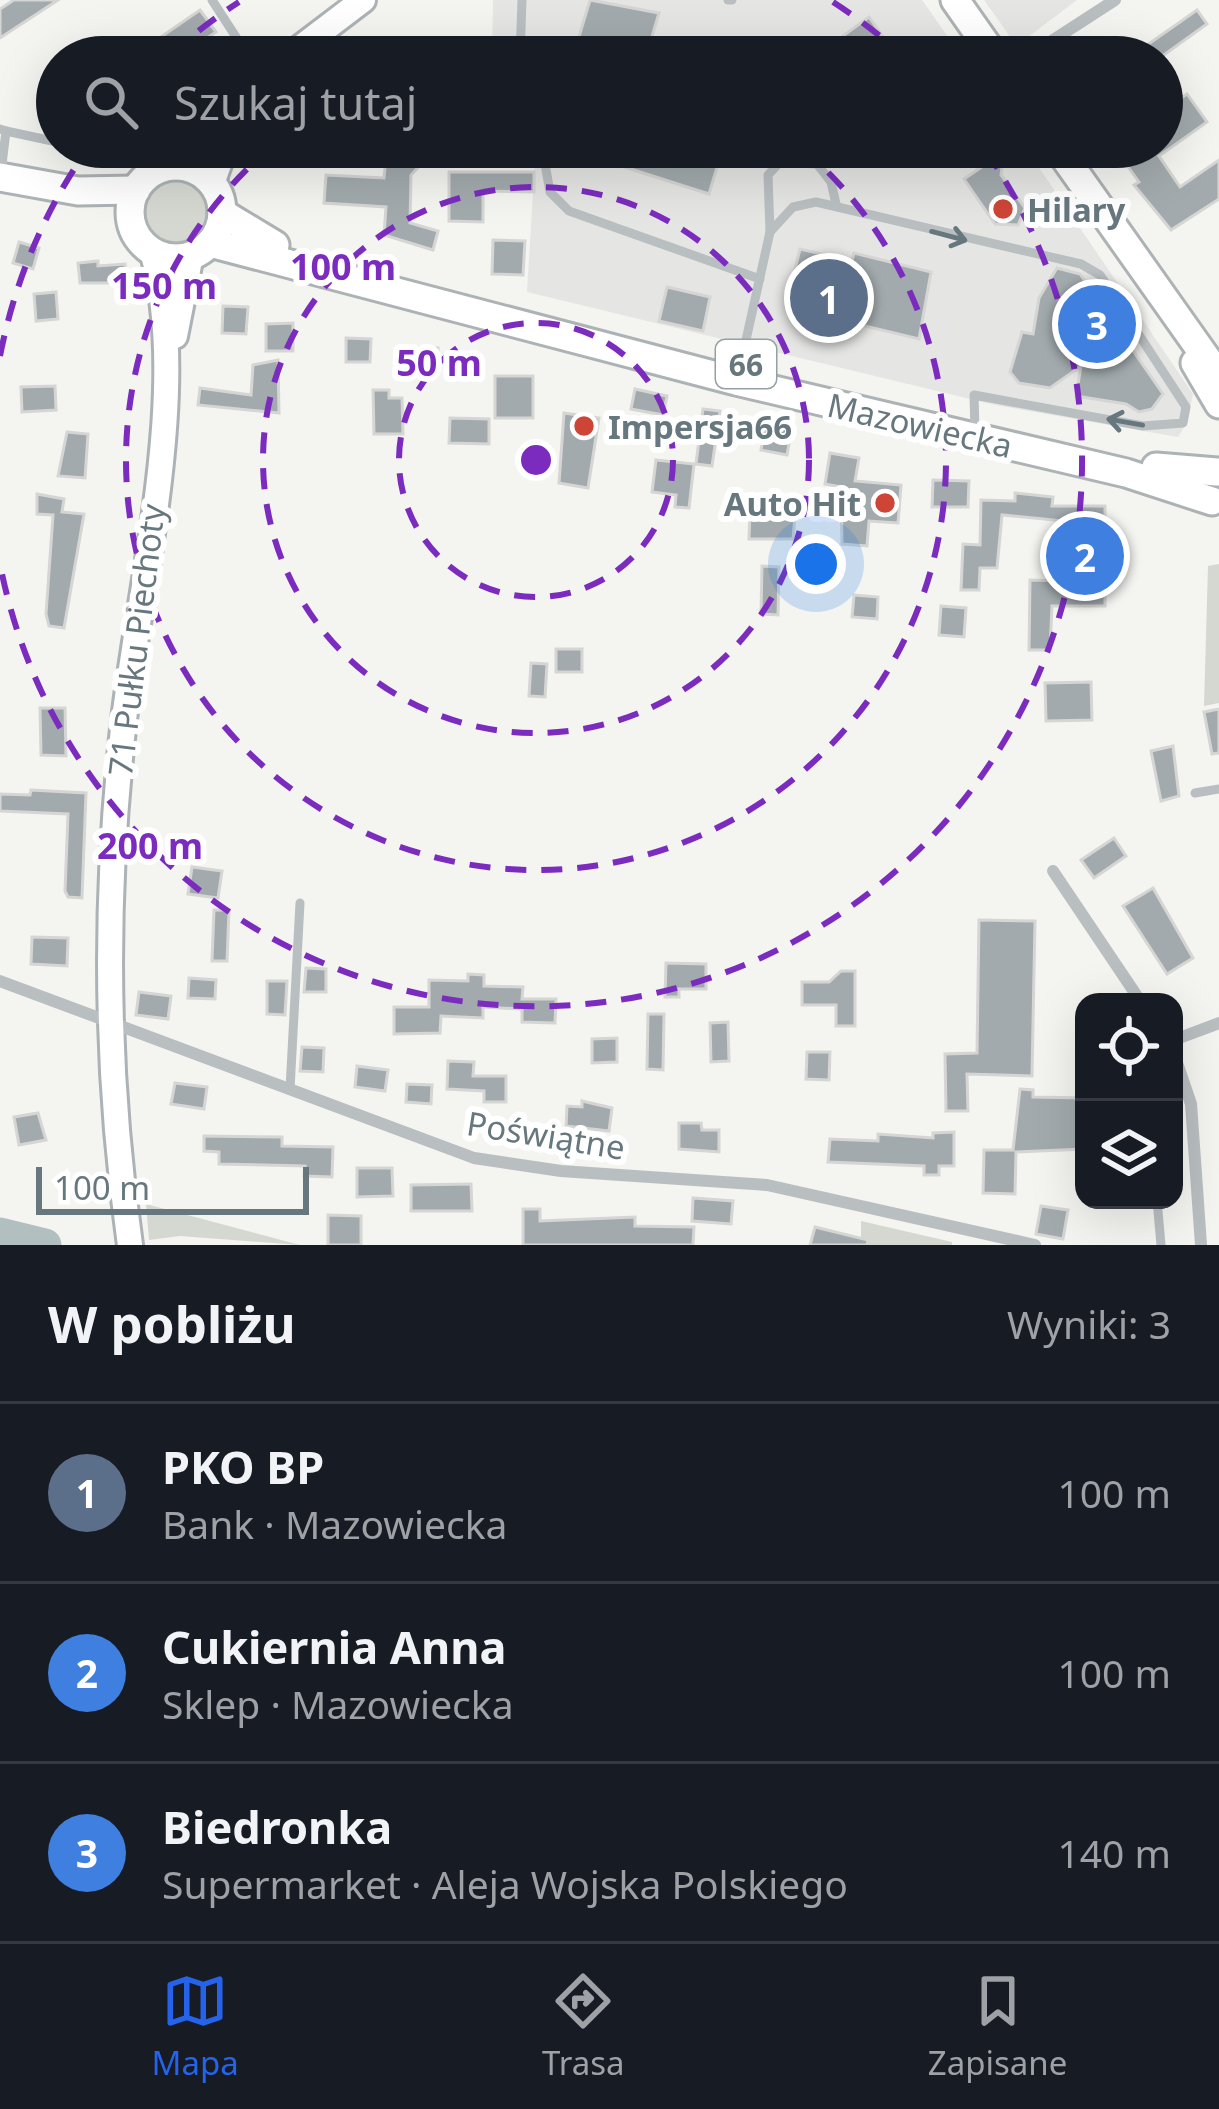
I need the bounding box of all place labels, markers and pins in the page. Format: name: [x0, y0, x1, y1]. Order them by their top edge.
place label: Hilary: [1027, 187, 1125, 232]
marker: Hilary: [990, 196, 1016, 222]
pin: 1: [790, 253, 868, 343]
pin: 3: [1058, 279, 1136, 369]
place label: Impersja66: [608, 404, 792, 449]
marker: Impersja66: [571, 413, 597, 439]
centre of rings: [515, 439, 557, 481]
place label: Auto Hit: [724, 481, 861, 526]
marker: Auto Hit: [872, 490, 898, 516]
pin: 2: [1046, 511, 1124, 601]

